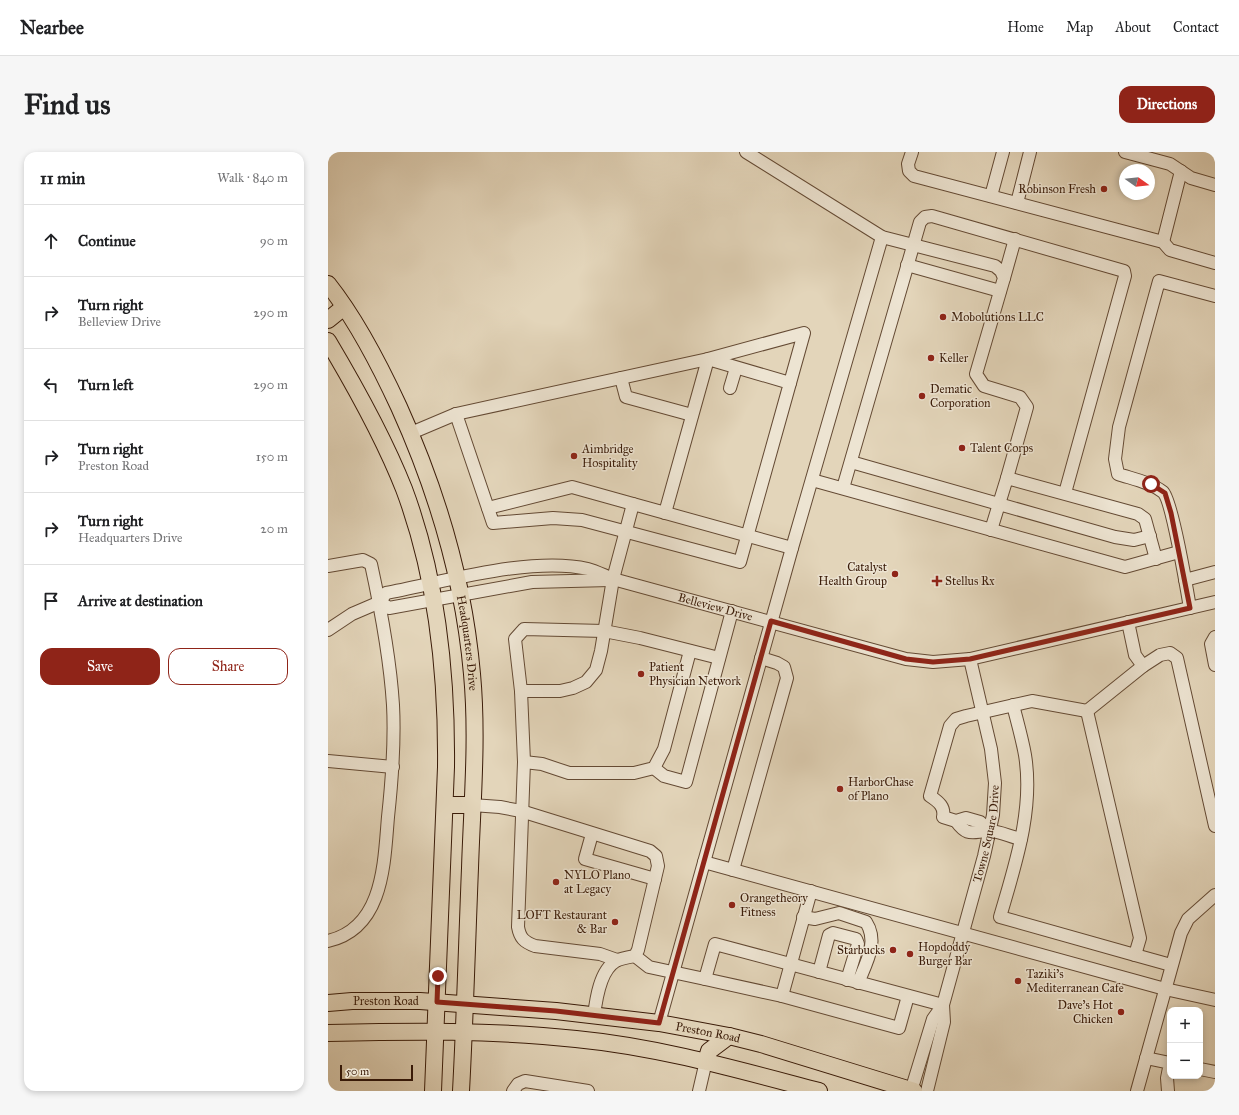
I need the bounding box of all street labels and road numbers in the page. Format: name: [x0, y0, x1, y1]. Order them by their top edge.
street label: Belleview Drive: [677, 590, 754, 624]
street label: Headquarters Drive: [454, 594, 480, 691]
street label: Towne Square Drive: [970, 785, 1002, 884]
street label: Preston Road: [353, 994, 419, 1008]
street label: Preston Road: [674, 1019, 742, 1046]

